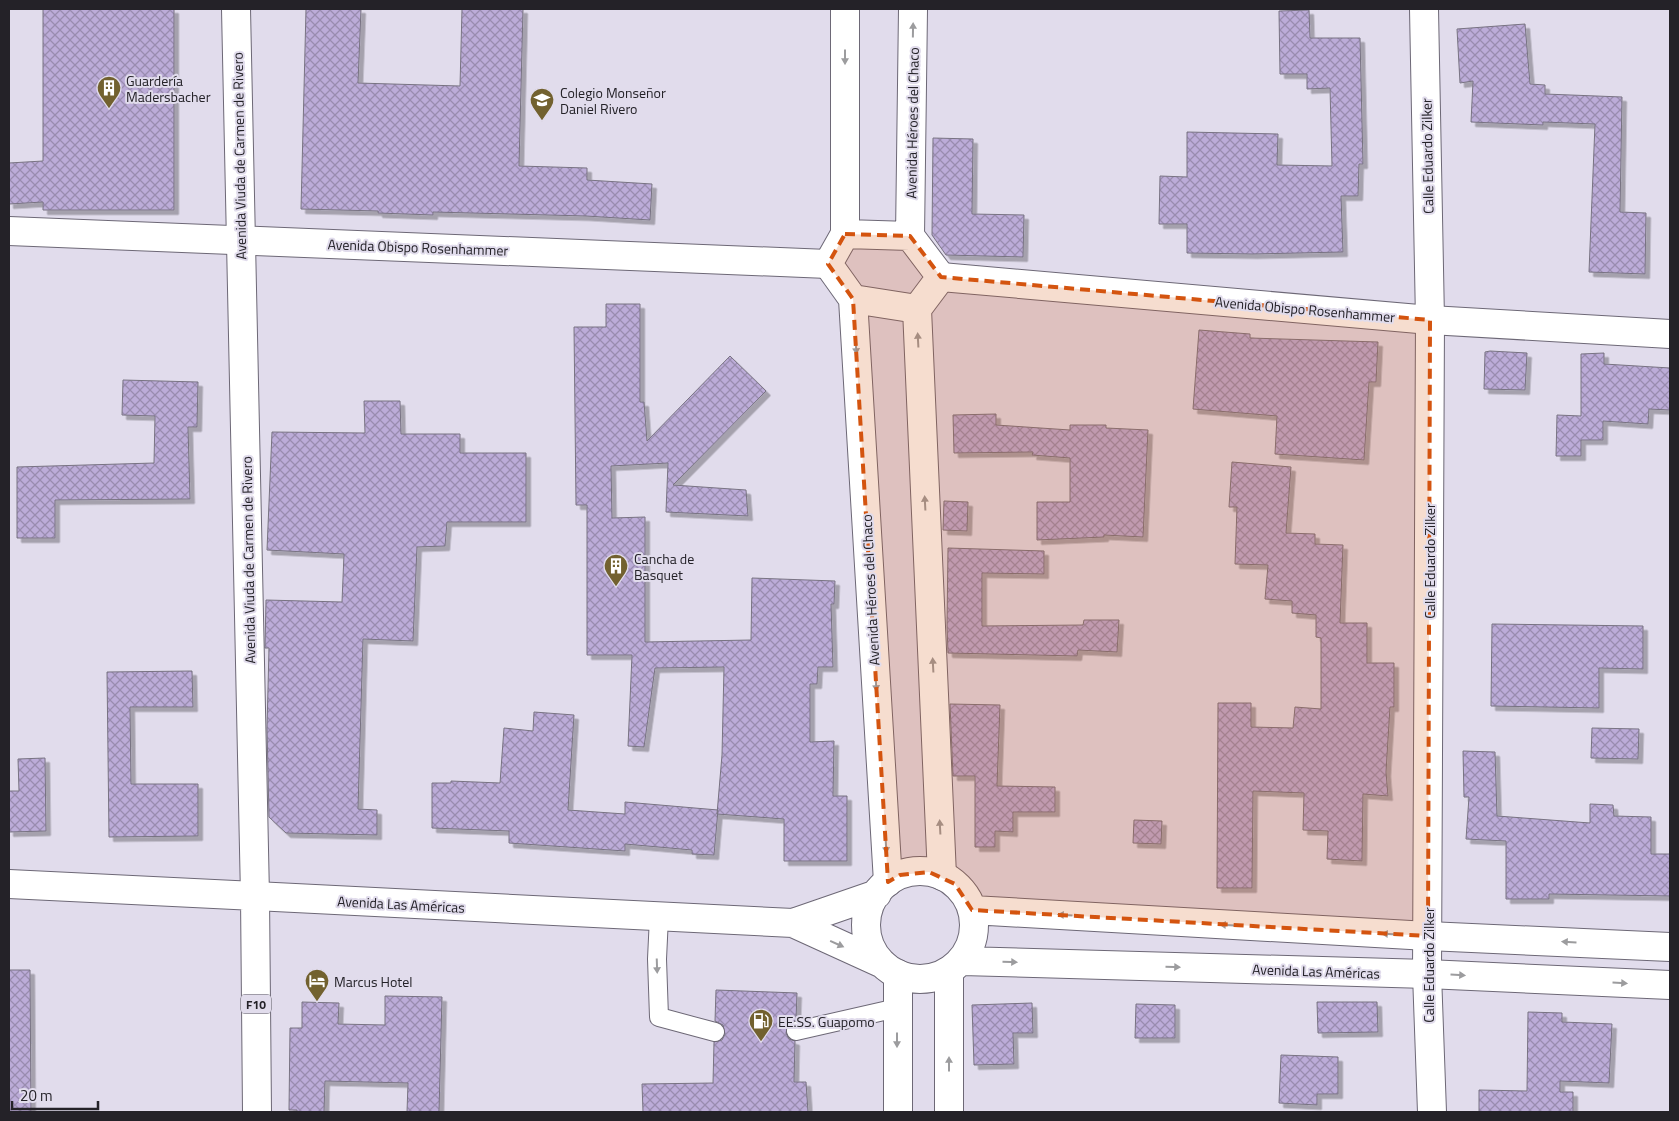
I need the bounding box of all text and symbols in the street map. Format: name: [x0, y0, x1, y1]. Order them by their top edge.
one-way arrow: [909, 22, 917, 38]
street label: Avenida Héroes del Chaco: [900, 47, 924, 199]
one-way arrow: [841, 50, 849, 66]
street label: Avenida Viuda de Carmen de Rivero: [227, 52, 251, 260]
place label: Guardería Madersbacher: [126, 70, 211, 107]
building icon: Guardería Madersbacher: [96, 75, 122, 109]
place label: Colegio Monseñor Daniel Rivero: [560, 82, 666, 119]
school or university icon: Colegio Monseñor Daniel Rivero: [529, 87, 555, 121]
street label: Calle Eduardo Zilker: [1415, 98, 1439, 214]
street label: Avenida Obispo Rosenhammer: [327, 233, 509, 261]
street label: Avenida Obispo Rosenhammer: [1214, 291, 1396, 327]
one-way arrow: [914, 332, 922, 348]
one-way arrow: [853, 340, 861, 356]
street label: Avenida Viuda de Carmen de Rivero: [236, 456, 260, 664]
one-way arrow: [921, 494, 929, 510]
street label: Calle Eduardo Zilker: [1419, 503, 1440, 619]
street label: Avenida Héroes del Chaco: [856, 514, 884, 666]
place label: Cancha de Basquet: [634, 548, 694, 585]
building icon: Cancha de Basquet: [603, 553, 629, 587]
one-way arrow: [928, 657, 936, 673]
one-way arrow: [873, 676, 881, 692]
one-way arrow: [935, 819, 943, 835]
one-way arrow: [882, 839, 890, 855]
street label: Avenida Las Américas: [337, 890, 465, 918]
street label: Calle Eduardo Zilker: [1418, 907, 1439, 1023]
one-way arrow: [1057, 911, 1073, 919]
one-way arrow: [1219, 920, 1235, 928]
one-way arrow: [1381, 929, 1397, 937]
one-way arrow: [1561, 938, 1577, 946]
one-way arrow: [830, 939, 845, 948]
one-way arrow: [653, 958, 661, 974]
one-way arrow: [1003, 958, 1019, 966]
street label: Avenida Las Américas: [1252, 958, 1380, 984]
one-way arrow: [1165, 963, 1181, 971]
hotel icon: Marcus Hotel: [304, 968, 330, 1002]
place label: Marcus Hotel: [334, 971, 413, 992]
one-way arrow: [1450, 972, 1466, 980]
one-way arrow: [1612, 979, 1628, 987]
road number: F10: [241, 994, 271, 1014]
fuel station icon: EE.SS. Guapomo: [748, 1008, 774, 1042]
place label: EE.SS. Guapomo: [778, 1011, 875, 1032]
one-way arrow: [894, 1033, 902, 1049]
one-way arrow: [945, 1055, 953, 1071]
scale bar: [12, 1078, 99, 1110]
text: 20 m: [20, 1084, 53, 1107]

